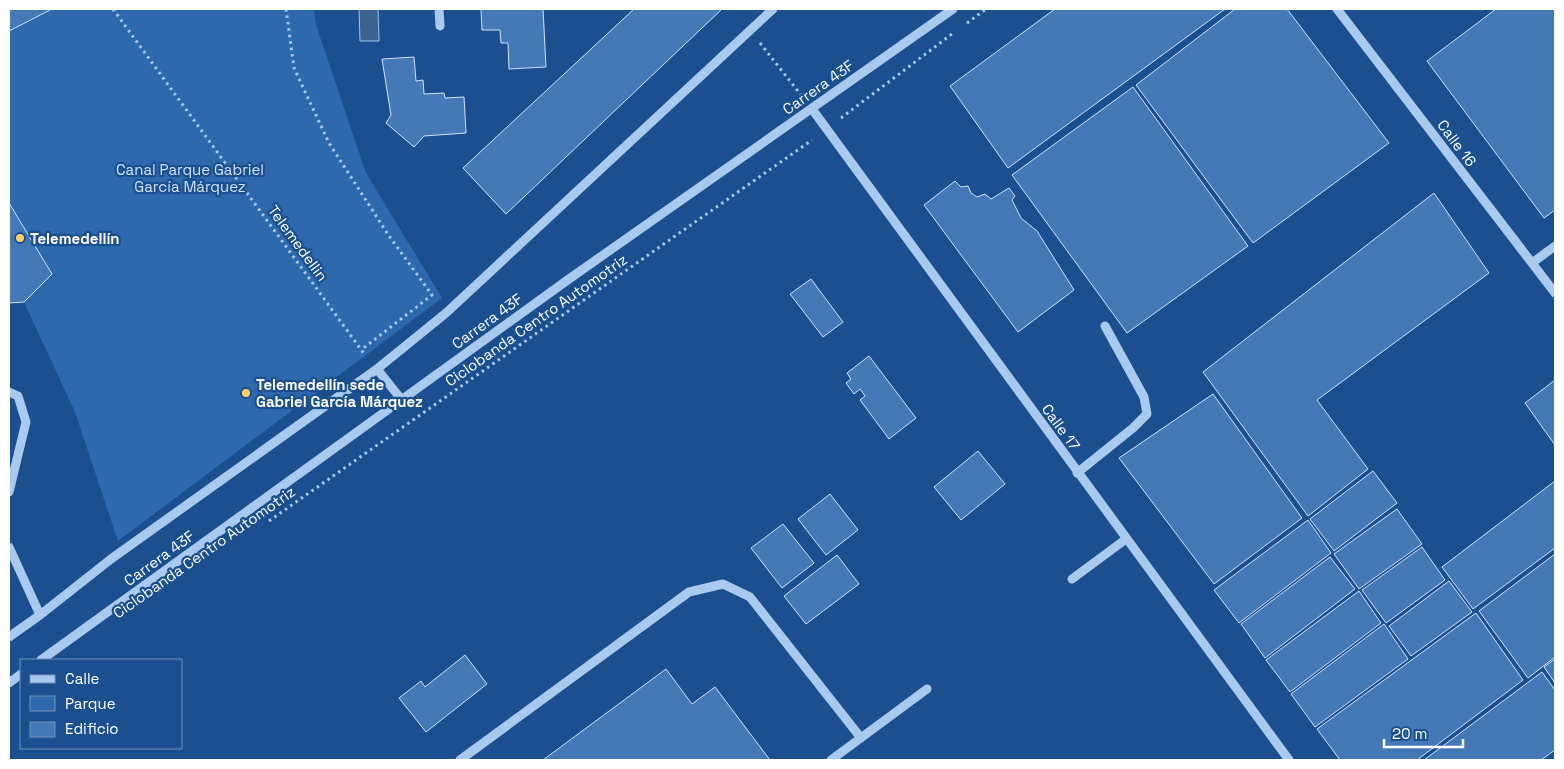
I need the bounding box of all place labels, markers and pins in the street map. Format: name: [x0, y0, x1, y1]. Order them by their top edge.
place label: Telemedellín: [30, 229, 120, 248]
marker: Telemedellín: [14, 232, 26, 244]
place label: Telemedellín sede Gabriel García Márquez: [256, 375, 423, 411]
marker: Telemedellín sede Gabriel García Márquez: [240, 387, 252, 399]

